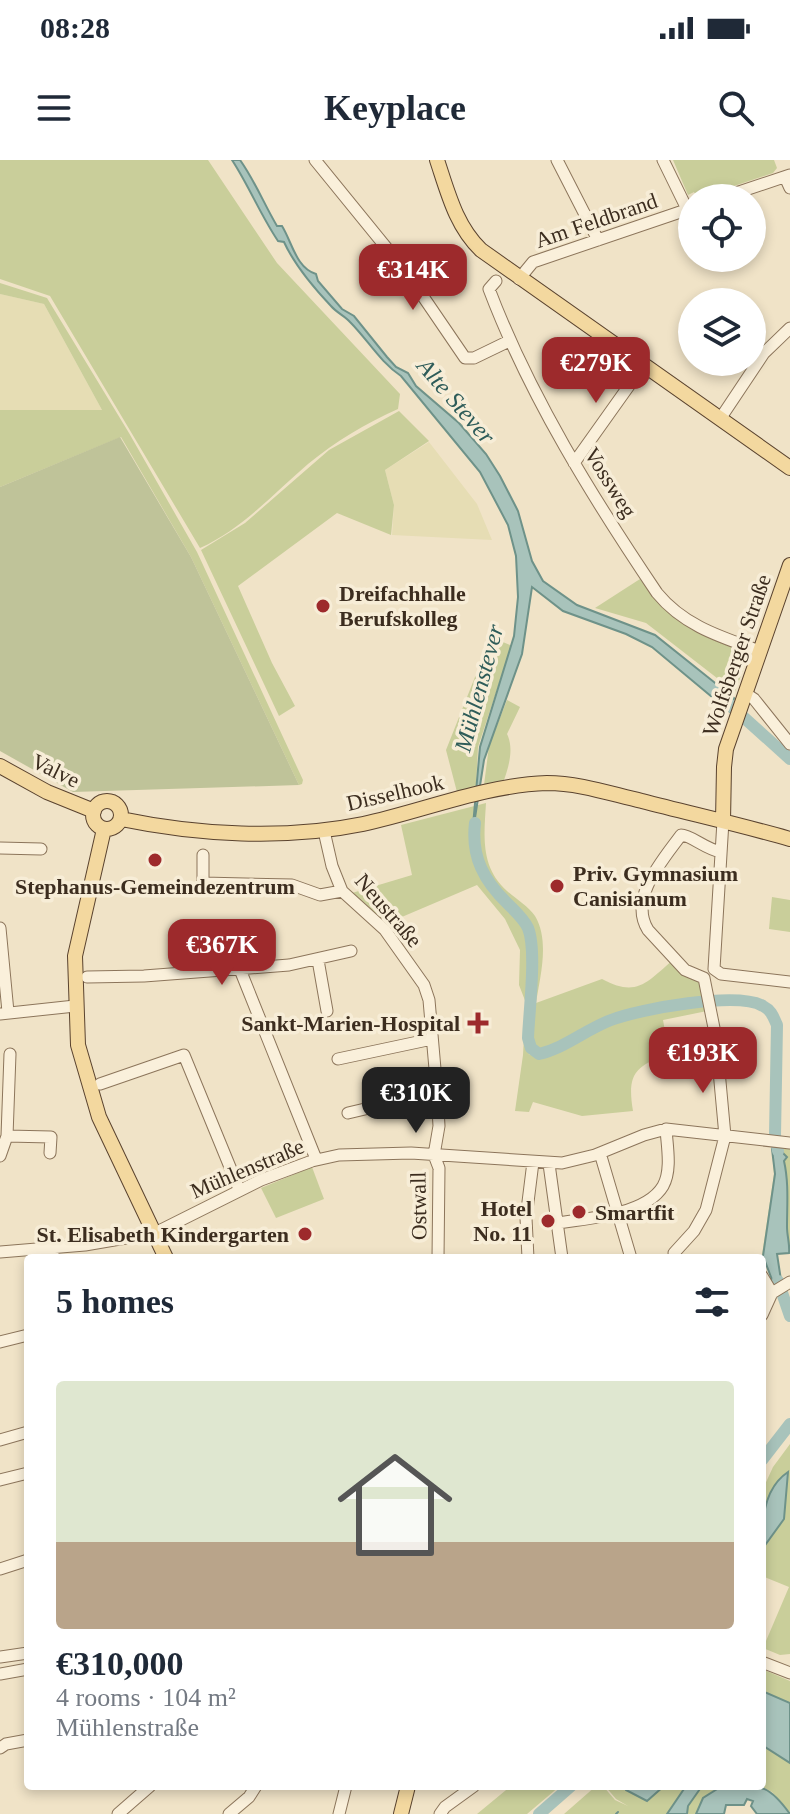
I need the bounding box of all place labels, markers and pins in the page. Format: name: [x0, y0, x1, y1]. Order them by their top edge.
pin: €314K: [357, 244, 469, 312]
pin: €279K: [540, 337, 652, 405]
place label: Dreifachhalle Berufskolleg: [339, 581, 466, 631]
marker: Dreifachhalle Berufskolleg: [314, 597, 332, 615]
marker: Stephanus-Gemeindezentrum: [146, 851, 164, 869]
place label: Priv. Gymnasium Canisianum: [573, 861, 738, 911]
place label: Stephanus-Gemeindezentrum: [15, 874, 295, 899]
marker: Priv. Gymnasium Canisianum: [548, 877, 566, 895]
pin: €367K: [166, 919, 278, 987]
place label: Sankt-Marien-Hospital: [241, 1011, 460, 1036]
marker: Sankt-Marien-Hospital: [467, 1012, 489, 1034]
pin: €193K: [647, 1027, 759, 1095]
pin: €310K: [360, 1067, 472, 1135]
place label: Hotel No. 11: [473, 1196, 532, 1246]
place label: Smartfit: [595, 1200, 675, 1225]
marker: Smartfit: [570, 1203, 588, 1221]
marker: Hotel No. 11: [539, 1212, 557, 1230]
place label: St. Elisabeth Kindergarten: [37, 1222, 289, 1247]
marker: St. Elisabeth Kindergarten: [296, 1225, 314, 1243]

